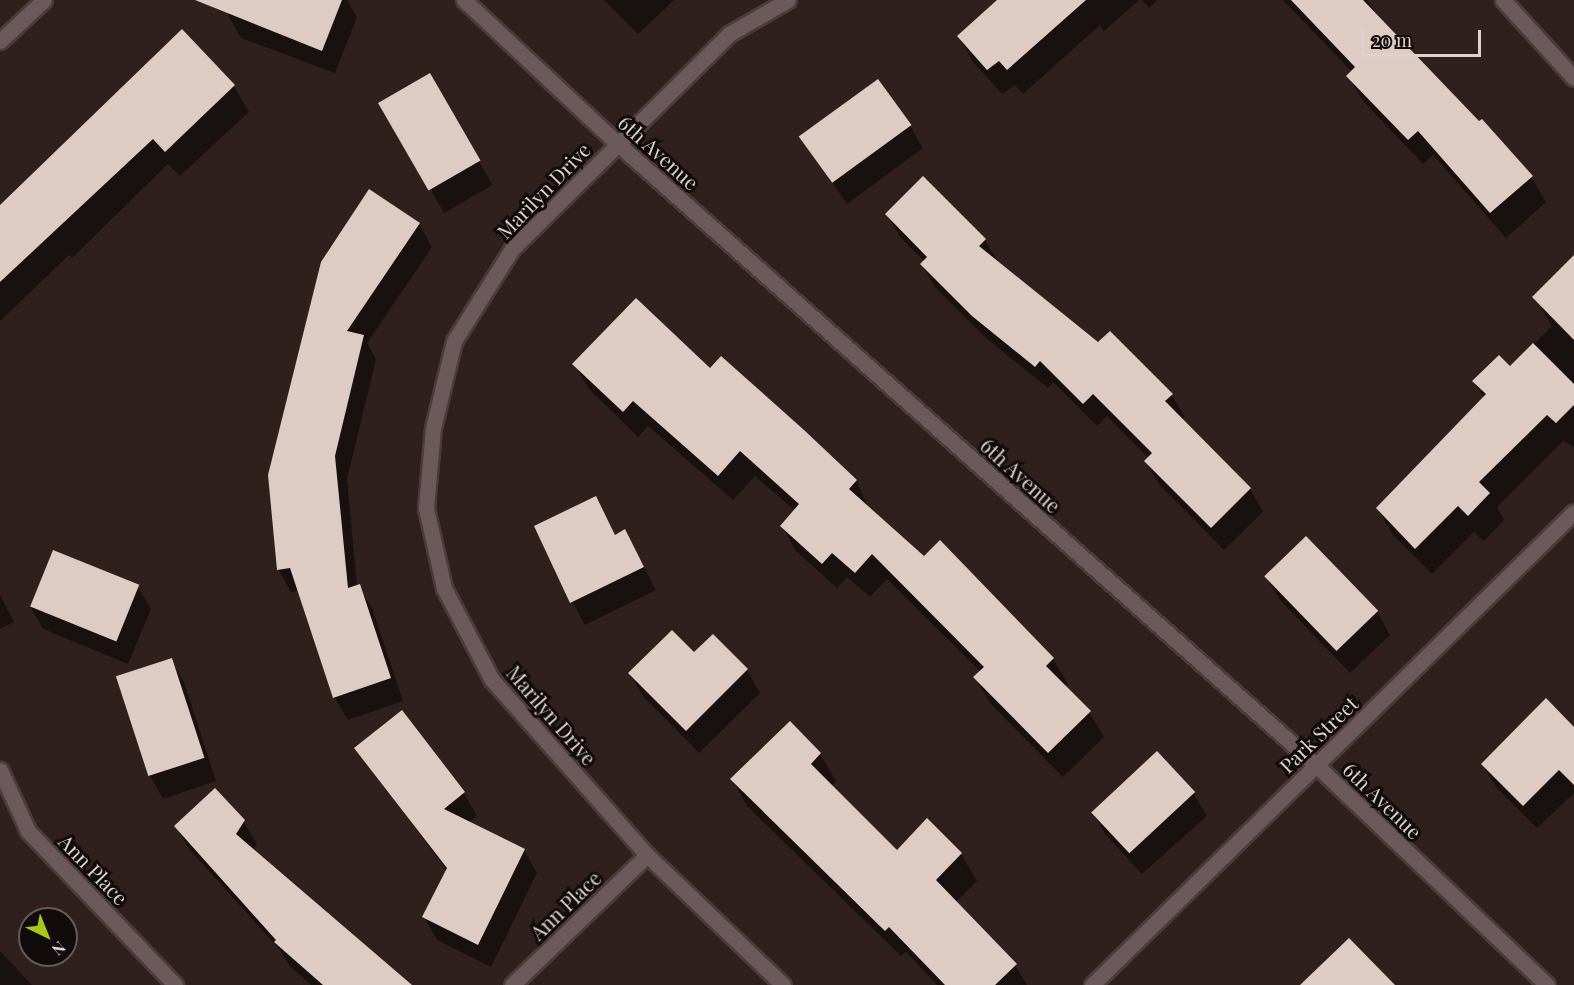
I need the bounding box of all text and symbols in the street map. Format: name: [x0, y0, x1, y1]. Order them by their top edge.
scale bar: [1364, 18, 1484, 56]
text: 20 m: [1372, 28, 1412, 52]
street label: 6th Avenue: [614, 110, 704, 194]
street label: Marilyn Drive: [491, 137, 595, 243]
street label: 6th Avenue: [976, 433, 1066, 517]
street label: Marilyn Drive: [502, 660, 602, 770]
street label: Park Street: [1274, 691, 1362, 777]
street label: 6th Avenue: [1339, 757, 1427, 843]
street label: Ann Place: [55, 829, 133, 909]
street label: Ann Place: [525, 866, 605, 944]
north arrow: [18, 907, 78, 967]
text: N: [48, 937, 71, 961]

